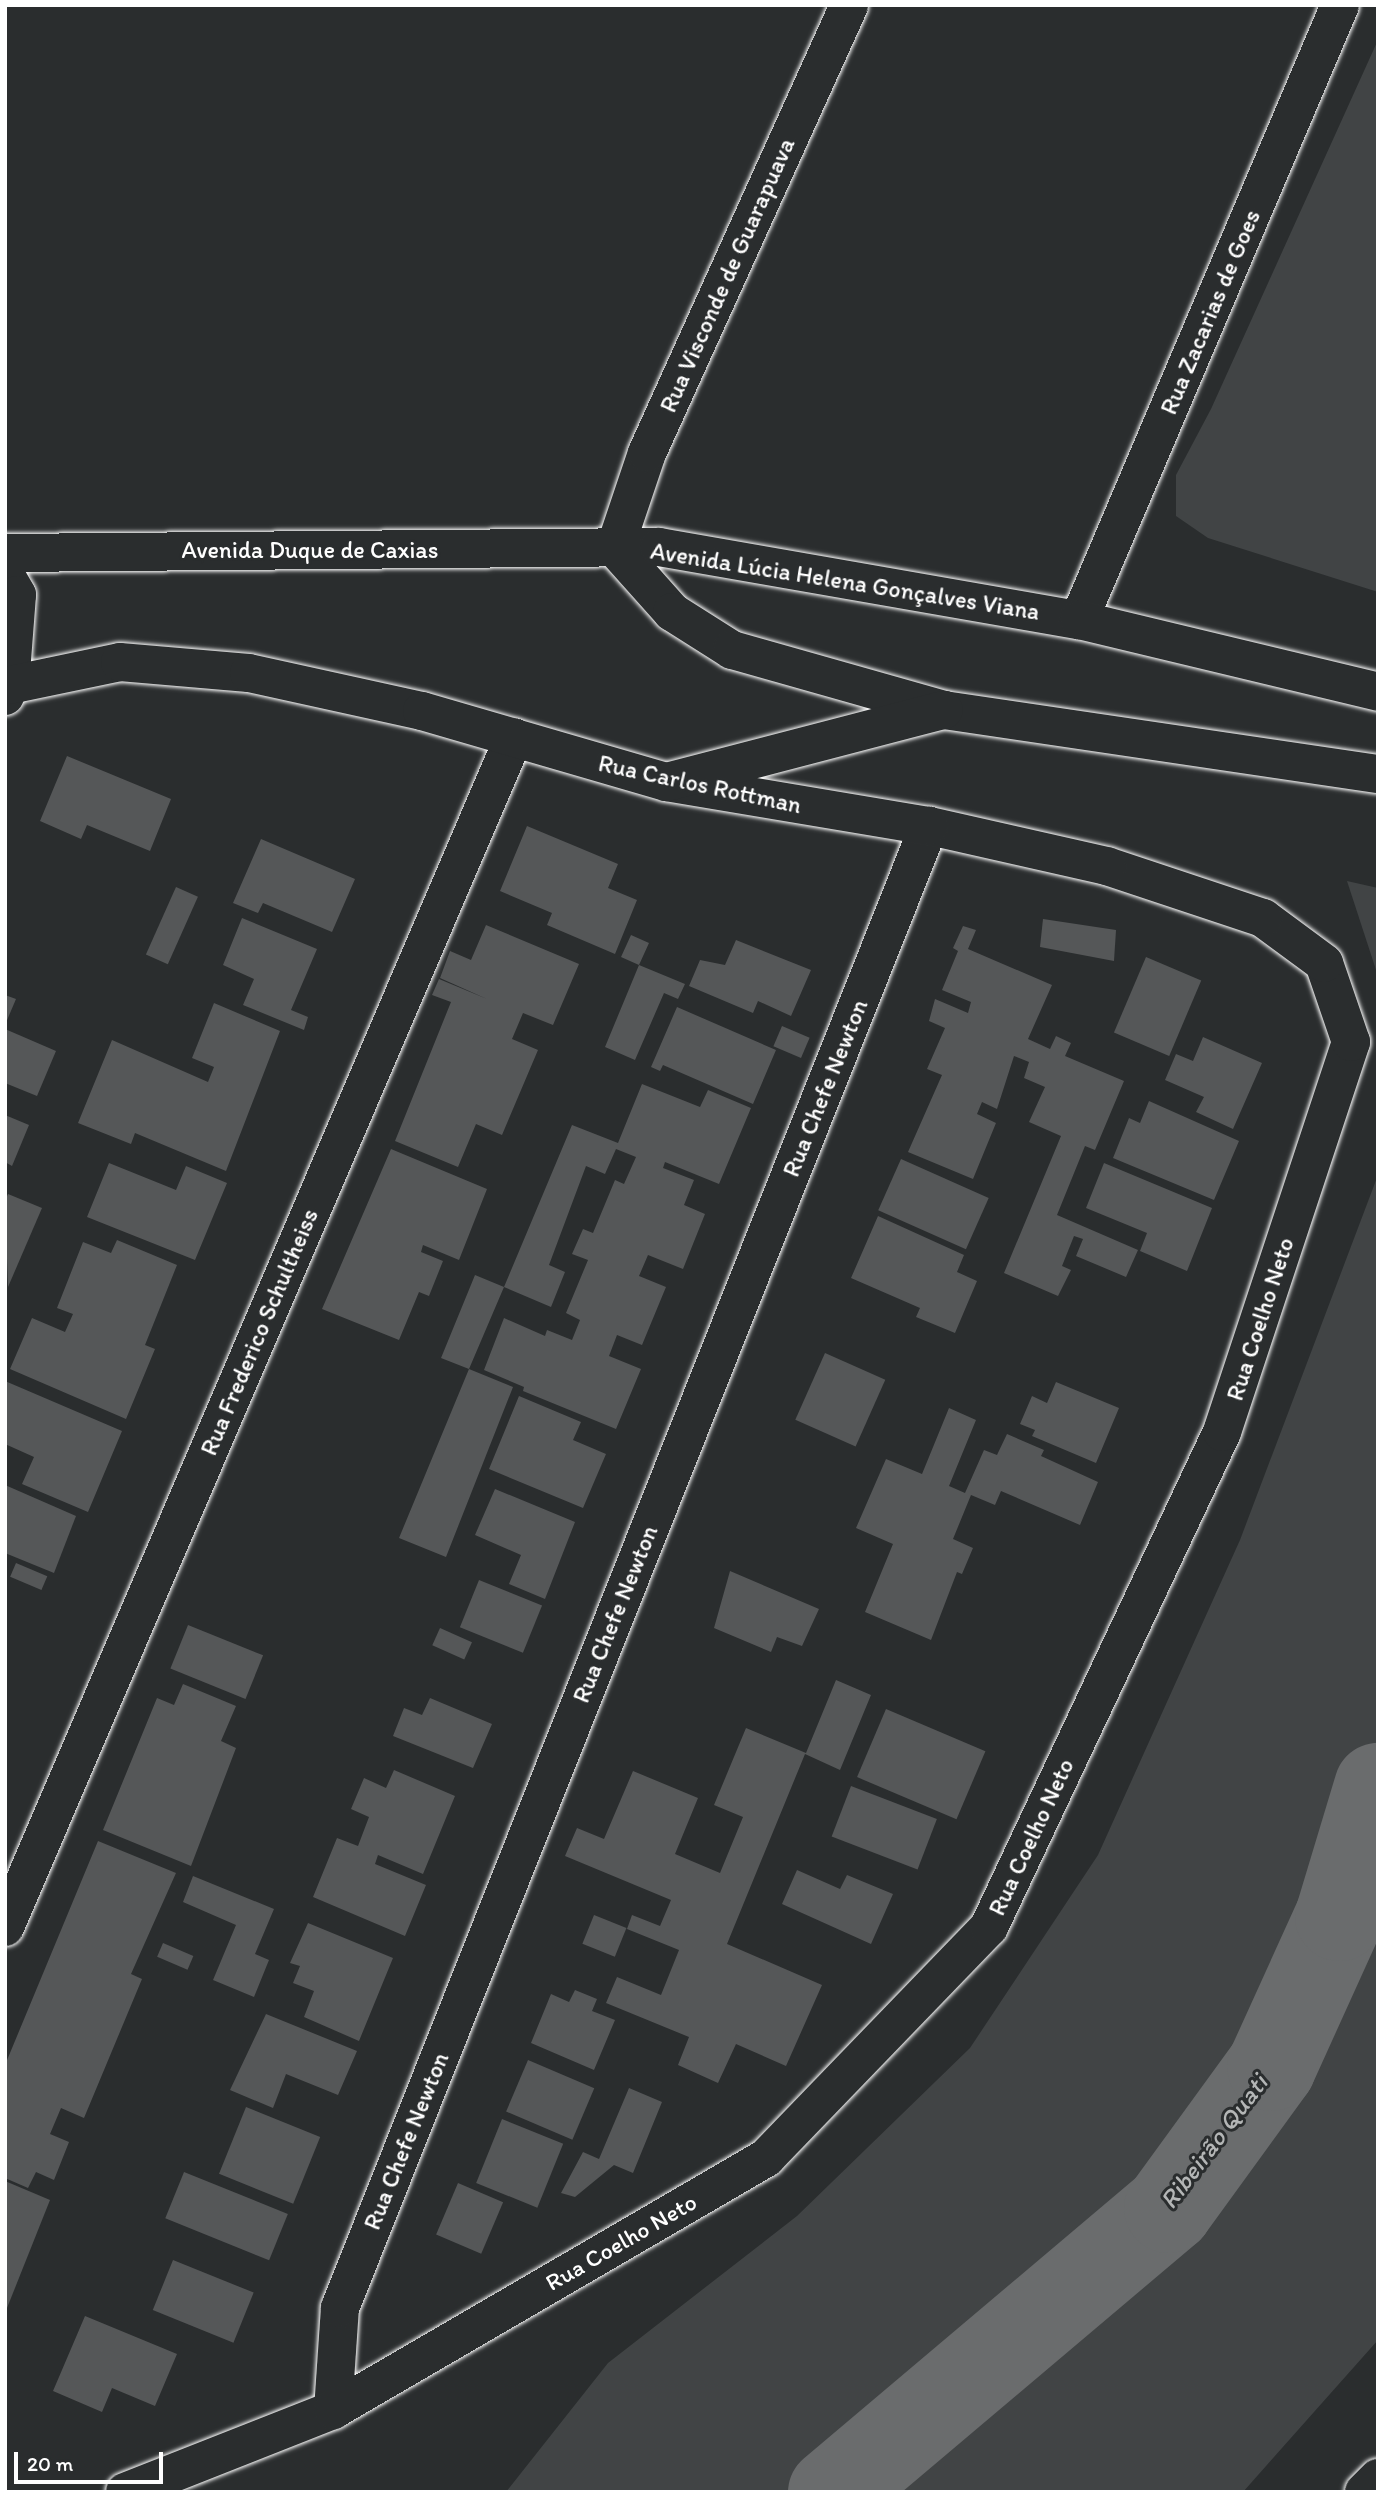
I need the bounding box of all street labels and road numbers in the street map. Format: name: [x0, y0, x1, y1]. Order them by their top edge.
street label: Rua Visconde de Guarapuava: [653, 134, 801, 416]
street label: Rua Zacarias de Goes: [1154, 206, 1266, 418]
street label: Avenida Duque de Caxias: [181, 536, 439, 564]
street label: Avenida Lúcia Helena Gonçalves Viana: [649, 536, 1041, 626]
street label: Rua Carlos Rottman: [596, 748, 804, 820]
street label: Rua Chefe Newton: [776, 995, 874, 1181]
street label: Rua Frederico Schultheiss: [194, 1205, 324, 1459]
street label: Rua Coelho Neto: [1220, 1234, 1300, 1404]
street label: Rua Chefe Newton: [566, 1521, 664, 1707]
street label: Rua Coelho Neto: [982, 1754, 1080, 1920]
street label: Rua Chefe Newton: [357, 2048, 455, 2234]
street label: Rua Coelho Neto: [540, 2187, 702, 2297]

